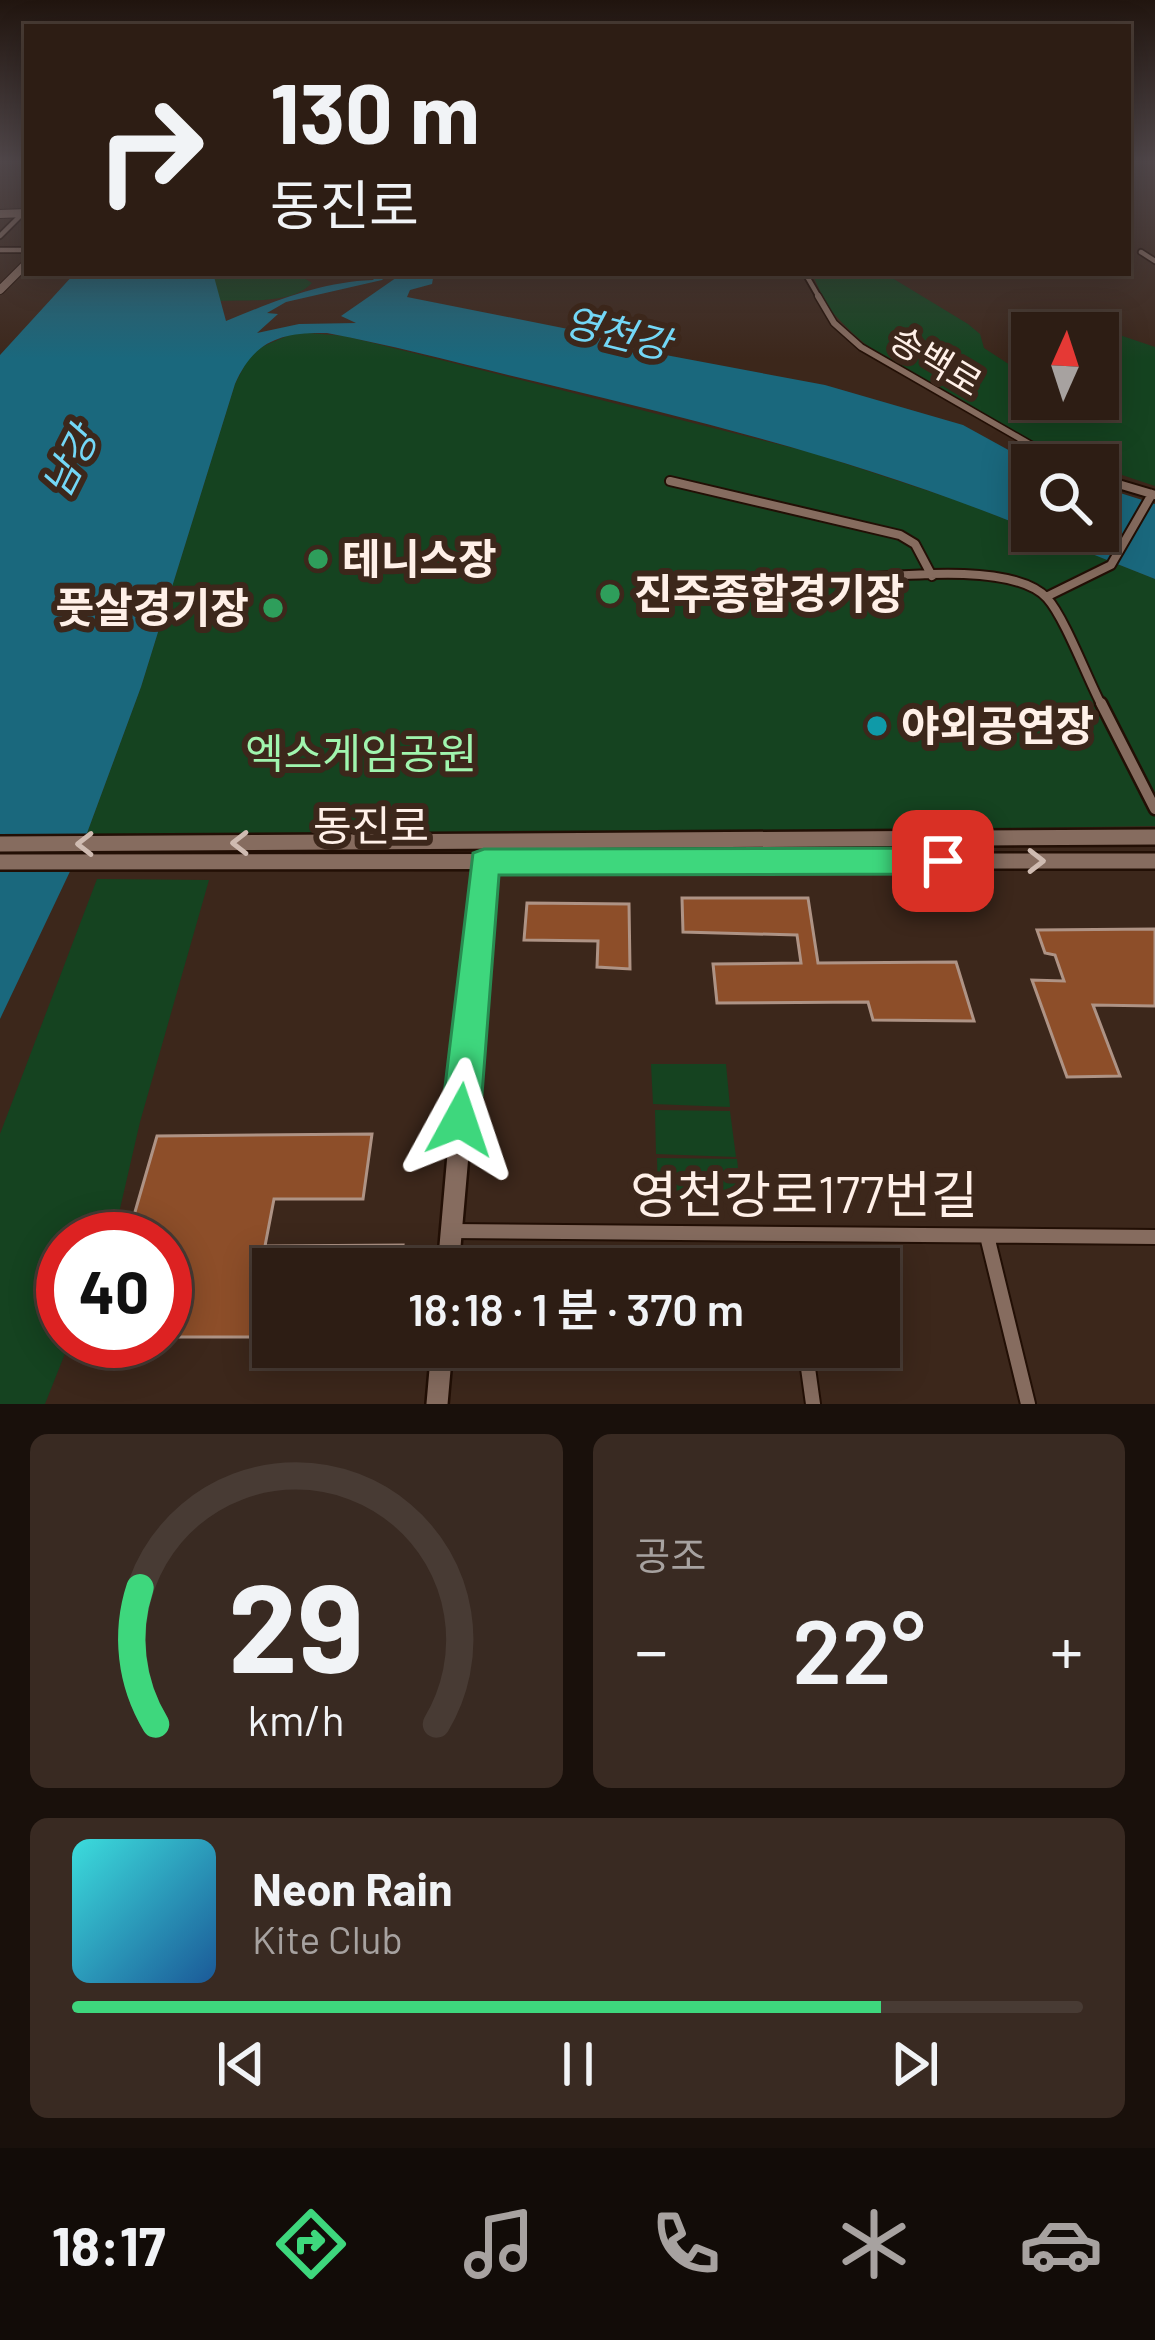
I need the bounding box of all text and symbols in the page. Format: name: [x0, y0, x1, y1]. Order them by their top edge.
text: 130 m: [270, 60, 480, 161]
icon: right: [72, 72, 228, 228]
text: 동진로: [270, 171, 419, 236]
water label: 영천강: [559, 296, 680, 369]
north arrow: [1011, 312, 1119, 420]
map controls: [1011, 312, 1119, 552]
street label: 송백로: [883, 316, 990, 404]
water label: 남강: [31, 414, 108, 504]
button: search: [1011, 444, 1119, 552]
place label: 테니스장: [342, 532, 497, 582]
marker: 테니스장: [305, 546, 331, 572]
place label: 진주종합경기장: [634, 567, 904, 617]
place label: 풋살경기장: [56, 581, 249, 631]
marker: 진주종합경기장: [597, 581, 623, 607]
marker: 풋살경기장: [260, 595, 286, 621]
place label: 야외공연장: [901, 699, 1094, 749]
marker: 야외공연장: [864, 713, 890, 739]
park label: 엑스게임공원: [245, 727, 477, 777]
street label: 동진로: [313, 799, 429, 849]
pin: [892, 810, 994, 912]
icon: arrive: [910, 828, 976, 894]
one-way arrow: [230, 830, 248, 856]
one-way arrow: [75, 831, 93, 857]
one-way arrow: [1028, 848, 1046, 874]
position arrow: [397, 1057, 523, 1183]
street label: 영천강로177번길: [630, 1162, 978, 1223]
speed limit sign: 40: [36, 1212, 192, 1368]
text: 18:18 · 1 분 · 370 m: [408, 1281, 744, 1335]
text: 공조: [635, 1531, 706, 1578]
text: 29: [228, 1548, 364, 1698]
text: 22°: [792, 1594, 925, 1702]
text: −: [635, 1609, 668, 1688]
text: +: [1050, 1609, 1083, 1688]
text: km/h: [248, 1693, 345, 1745]
text: Neon Rain: [252, 1861, 453, 1915]
text: Kite Club: [252, 1915, 403, 1962]
icon: previous: [208, 2031, 274, 2097]
icon: pause: [545, 2031, 611, 2097]
icon: next: [882, 2031, 948, 2097]
icon: directions: [269, 2202, 353, 2286]
icon: music: [457, 2202, 541, 2286]
icon: phone: [644, 2202, 728, 2286]
icon: climate: [832, 2202, 916, 2286]
icon: car: [1019, 2202, 1103, 2286]
text: 18:17: [52, 2212, 166, 2277]

